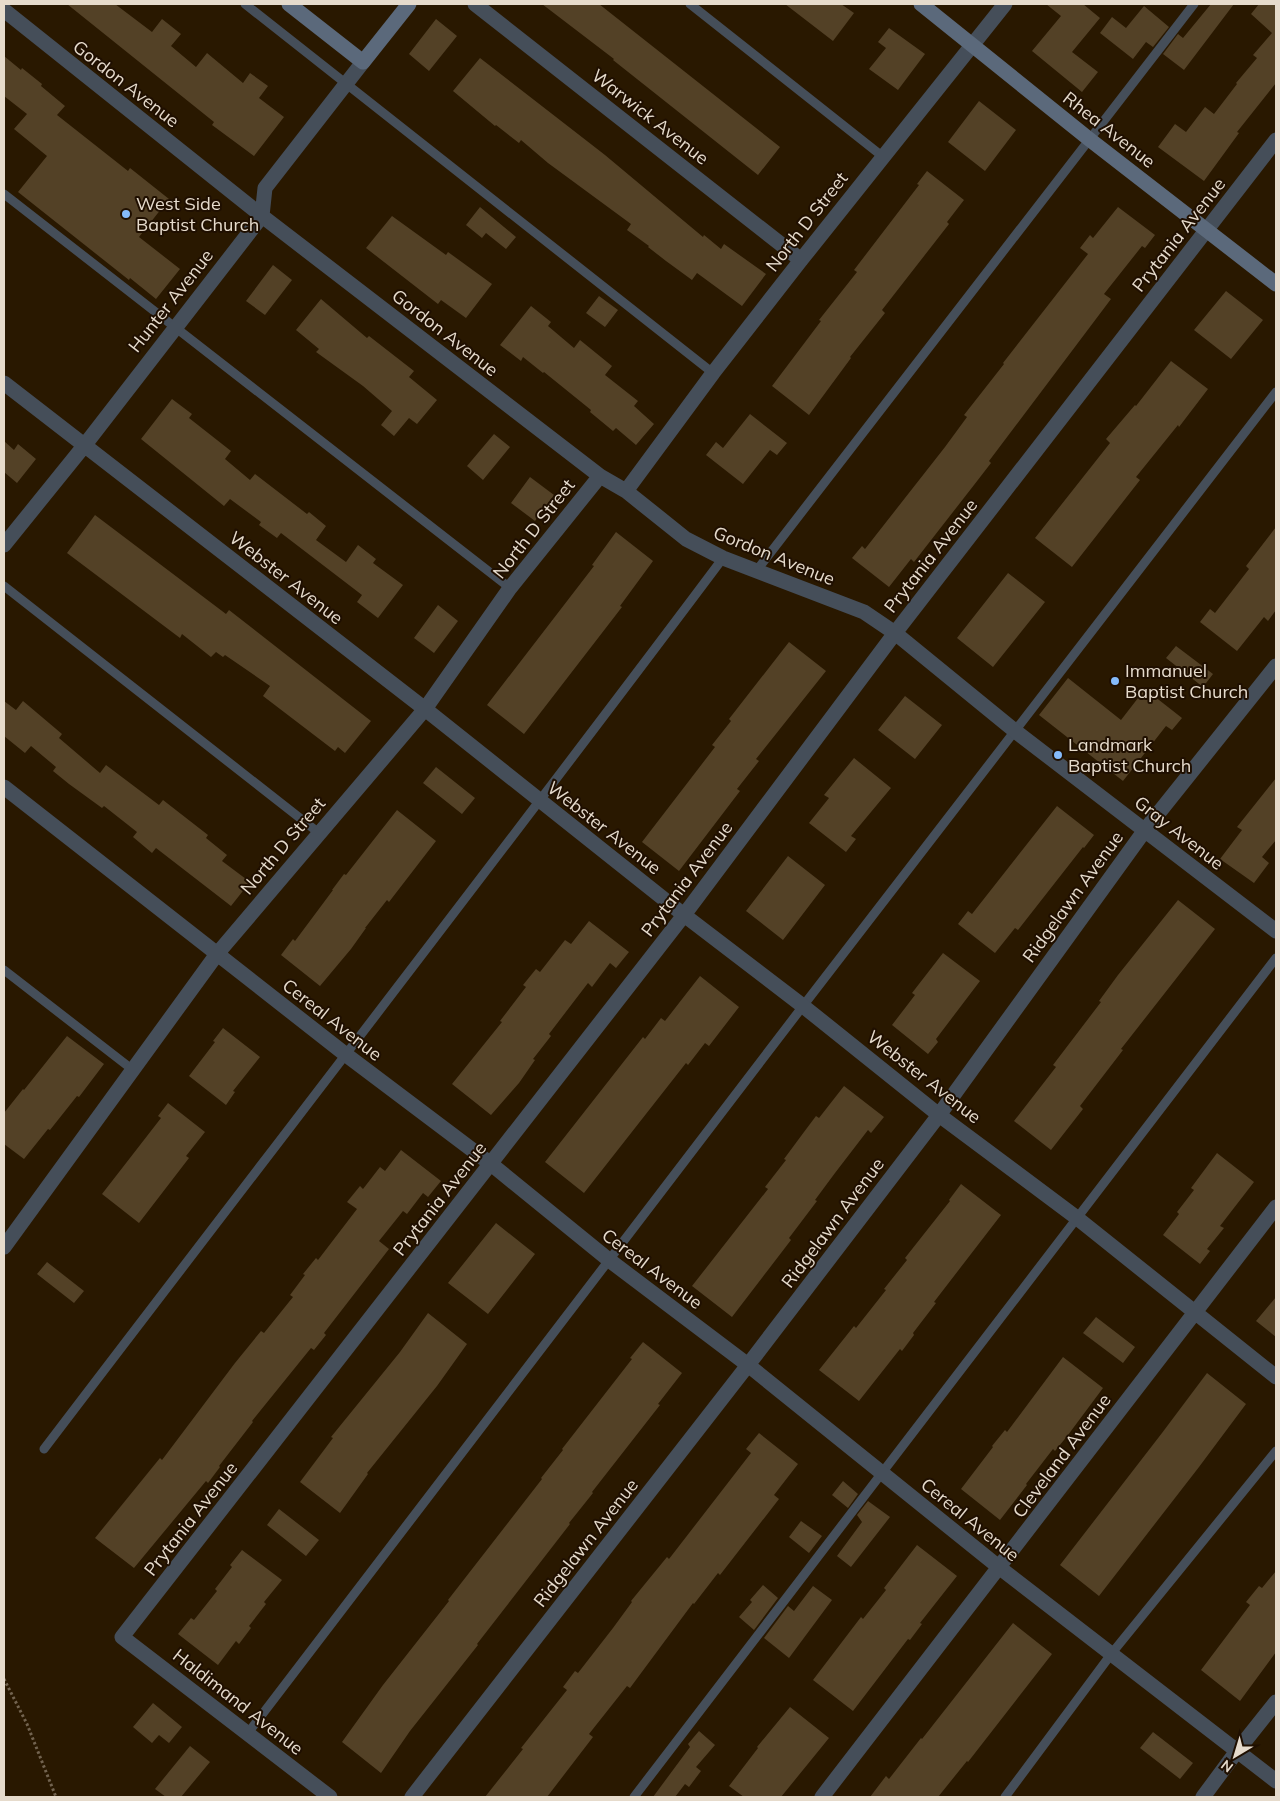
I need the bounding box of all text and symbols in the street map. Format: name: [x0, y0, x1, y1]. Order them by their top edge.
street label: Gordon Avenue: [68, 35, 184, 132]
street label: Warwick Avenue: [587, 64, 713, 169]
street label: Rhea Avenue: [1058, 86, 1160, 173]
street label: North D Street: [761, 167, 853, 276]
street label: Prytania Avenue: [1127, 173, 1230, 296]
place label: West Side Baptist Church: [136, 192, 259, 236]
marker: West Side Baptist Church: [120, 208, 132, 220]
street label: Hunter Avenue: [123, 244, 218, 357]
street label: Gordon Avenue: [387, 284, 503, 381]
street label: North D Street: [488, 474, 580, 583]
street label: Prytania Avenue: [879, 494, 982, 617]
street label: Gordon Avenue: [710, 521, 838, 590]
street label: Webster Avenue: [225, 526, 348, 629]
place label: Immanuel Baptist Church: [1125, 659, 1248, 703]
marker: Immanuel Baptist Church: [1109, 675, 1121, 687]
place label: Landmark Baptist Church: [1068, 733, 1191, 777]
marker: Landmark Baptist Church: [1052, 749, 1064, 761]
street label: Webster Avenue: [543, 776, 666, 879]
street label: Gray Avenue: [1130, 791, 1229, 875]
street label: North D Street: [235, 792, 330, 899]
street label: Prytania Avenue: [636, 816, 737, 941]
street label: Ridgelawn Avenue: [1017, 827, 1128, 967]
street label: Cereal Avenue: [278, 974, 387, 1066]
street label: Webster Avenue: [863, 1025, 986, 1128]
street label: Prytania Avenue: [388, 1137, 491, 1260]
street label: Ridgelawn Avenue: [776, 1153, 889, 1292]
street label: Cereal Avenue: [597, 1223, 707, 1314]
street label: Cleveland Avenue: [1007, 1389, 1116, 1522]
street label: Prytania Avenue: [139, 1457, 242, 1580]
street label: Cereal Avenue: [916, 1473, 1024, 1566]
street label: Ridgelawn Avenue: [528, 1474, 643, 1612]
street label: Haldimand Avenue: [168, 1644, 308, 1760]
north arrow: [1210, 1731, 1260, 1781]
text: N: [1217, 1756, 1237, 1777]

